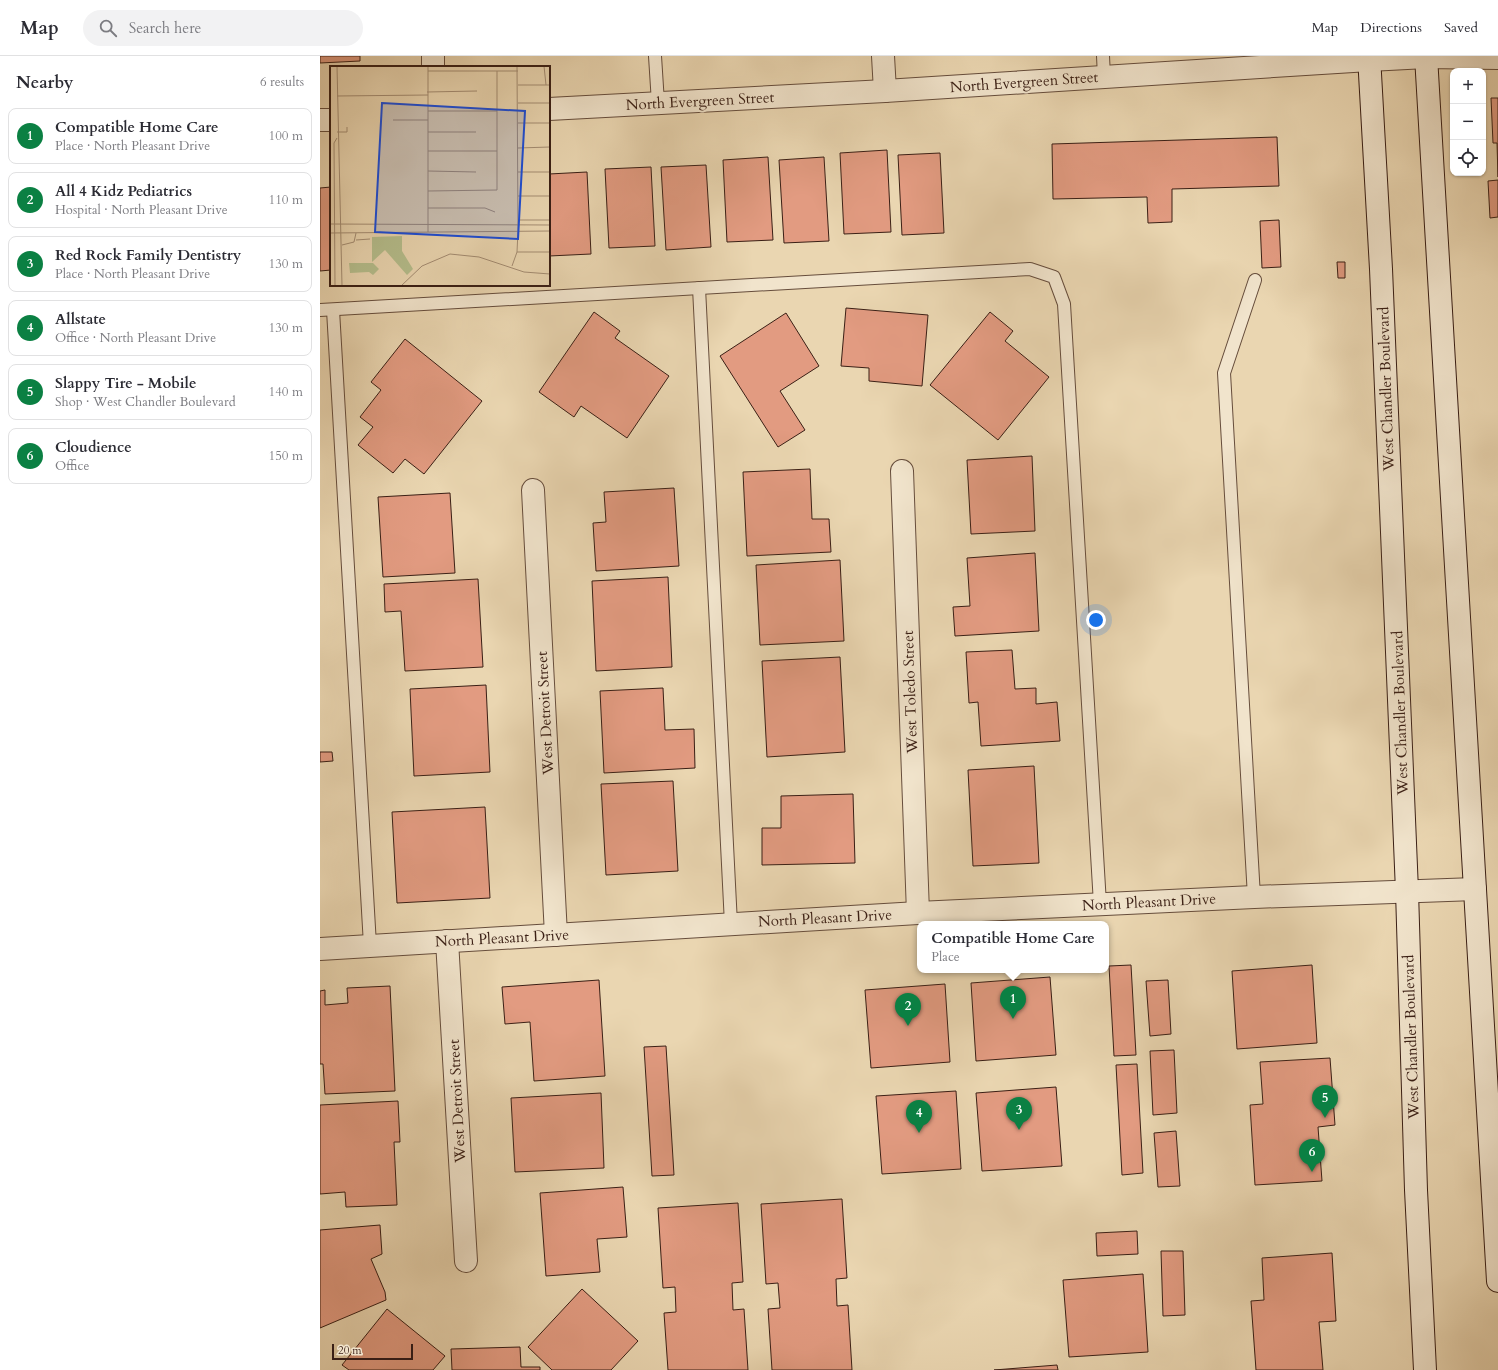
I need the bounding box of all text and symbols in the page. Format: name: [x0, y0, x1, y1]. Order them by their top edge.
search box: [83, 10, 363, 46]
text: Map: [20, 15, 59, 41]
icon: search: [97, 17, 119, 39]
text: Search here: [129, 18, 201, 38]
text: Map: [1312, 18, 1338, 37]
text: Directions: [1360, 18, 1422, 37]
text: Saved: [1444, 18, 1478, 37]
inset map: [330, 66, 550, 286]
street label: North Evergreen Street: [949, 67, 1099, 97]
map controls: [1450, 68, 1486, 176]
button: +: [1450, 68, 1486, 104]
text: Nearby: [16, 71, 73, 94]
text: 6 results: [260, 73, 304, 91]
street label: North Evergreen Street: [625, 87, 775, 115]
button: −: [1450, 104, 1486, 140]
text: Compatible Home Care: [55, 117, 218, 137]
text: 1: [27, 127, 33, 145]
text: 100 m: [269, 127, 303, 145]
text: Place · North Pleasant Drive: [55, 137, 210, 155]
button: locate: [1450, 140, 1486, 176]
text: All 4 Kidz Pediatrics: [55, 181, 192, 201]
text: 2: [27, 191, 33, 209]
text: 110 m: [269, 191, 303, 209]
text: Hospital · North Pleasant Drive: [55, 201, 228, 219]
text: Red Rock Family Dentistry: [55, 245, 241, 265]
text: 3: [27, 255, 33, 273]
text: 130 m: [269, 255, 303, 273]
text: Place · North Pleasant Drive: [55, 265, 210, 283]
street label: West Chandler Boulevard: [1373, 306, 1399, 473]
text: Allstate: [55, 309, 106, 329]
text: 4: [27, 319, 33, 337]
text: 130 m: [269, 319, 303, 337]
text: Office · North Pleasant Drive: [55, 329, 216, 347]
text: Slappy Tire - Mobile: [55, 373, 196, 393]
text: 5: [27, 383, 33, 401]
text: 140 m: [269, 383, 303, 401]
text: Shop · West Chandler Boulevard: [55, 393, 236, 411]
text: Cloudience: [55, 437, 132, 457]
text: 6: [27, 447, 33, 465]
text: 150 m: [269, 447, 303, 465]
text: Office: [55, 457, 89, 475]
your location: [1086, 610, 1106, 630]
street label: West Toledo Street: [898, 630, 922, 755]
street label: West Chandler Boulevard: [1387, 630, 1413, 797]
street label: West Detroit Street: [532, 651, 558, 776]
street label: North Pleasant Drive: [1081, 888, 1217, 916]
street label: North Pleasant Drive: [757, 904, 893, 932]
popup: [917, 921, 1109, 973]
street label: North Pleasant Drive: [434, 924, 570, 952]
text: Compatible Home Care: [931, 928, 1095, 948]
text: Place: [931, 948, 960, 966]
street label: West Chandler Boulevard: [1398, 954, 1424, 1121]
pin: 1: [1000, 986, 1026, 1019]
pin: 2: [895, 993, 921, 1026]
street label: West Detroit Street: [444, 1039, 470, 1164]
pin: 5: [1312, 1085, 1338, 1118]
pin: 3: [1006, 1097, 1032, 1130]
pin: 4: [906, 1100, 932, 1133]
pin: 6: [1299, 1139, 1325, 1172]
scale bar: [332, 1342, 413, 1361]
text: 20 m: [338, 1343, 362, 1358]

